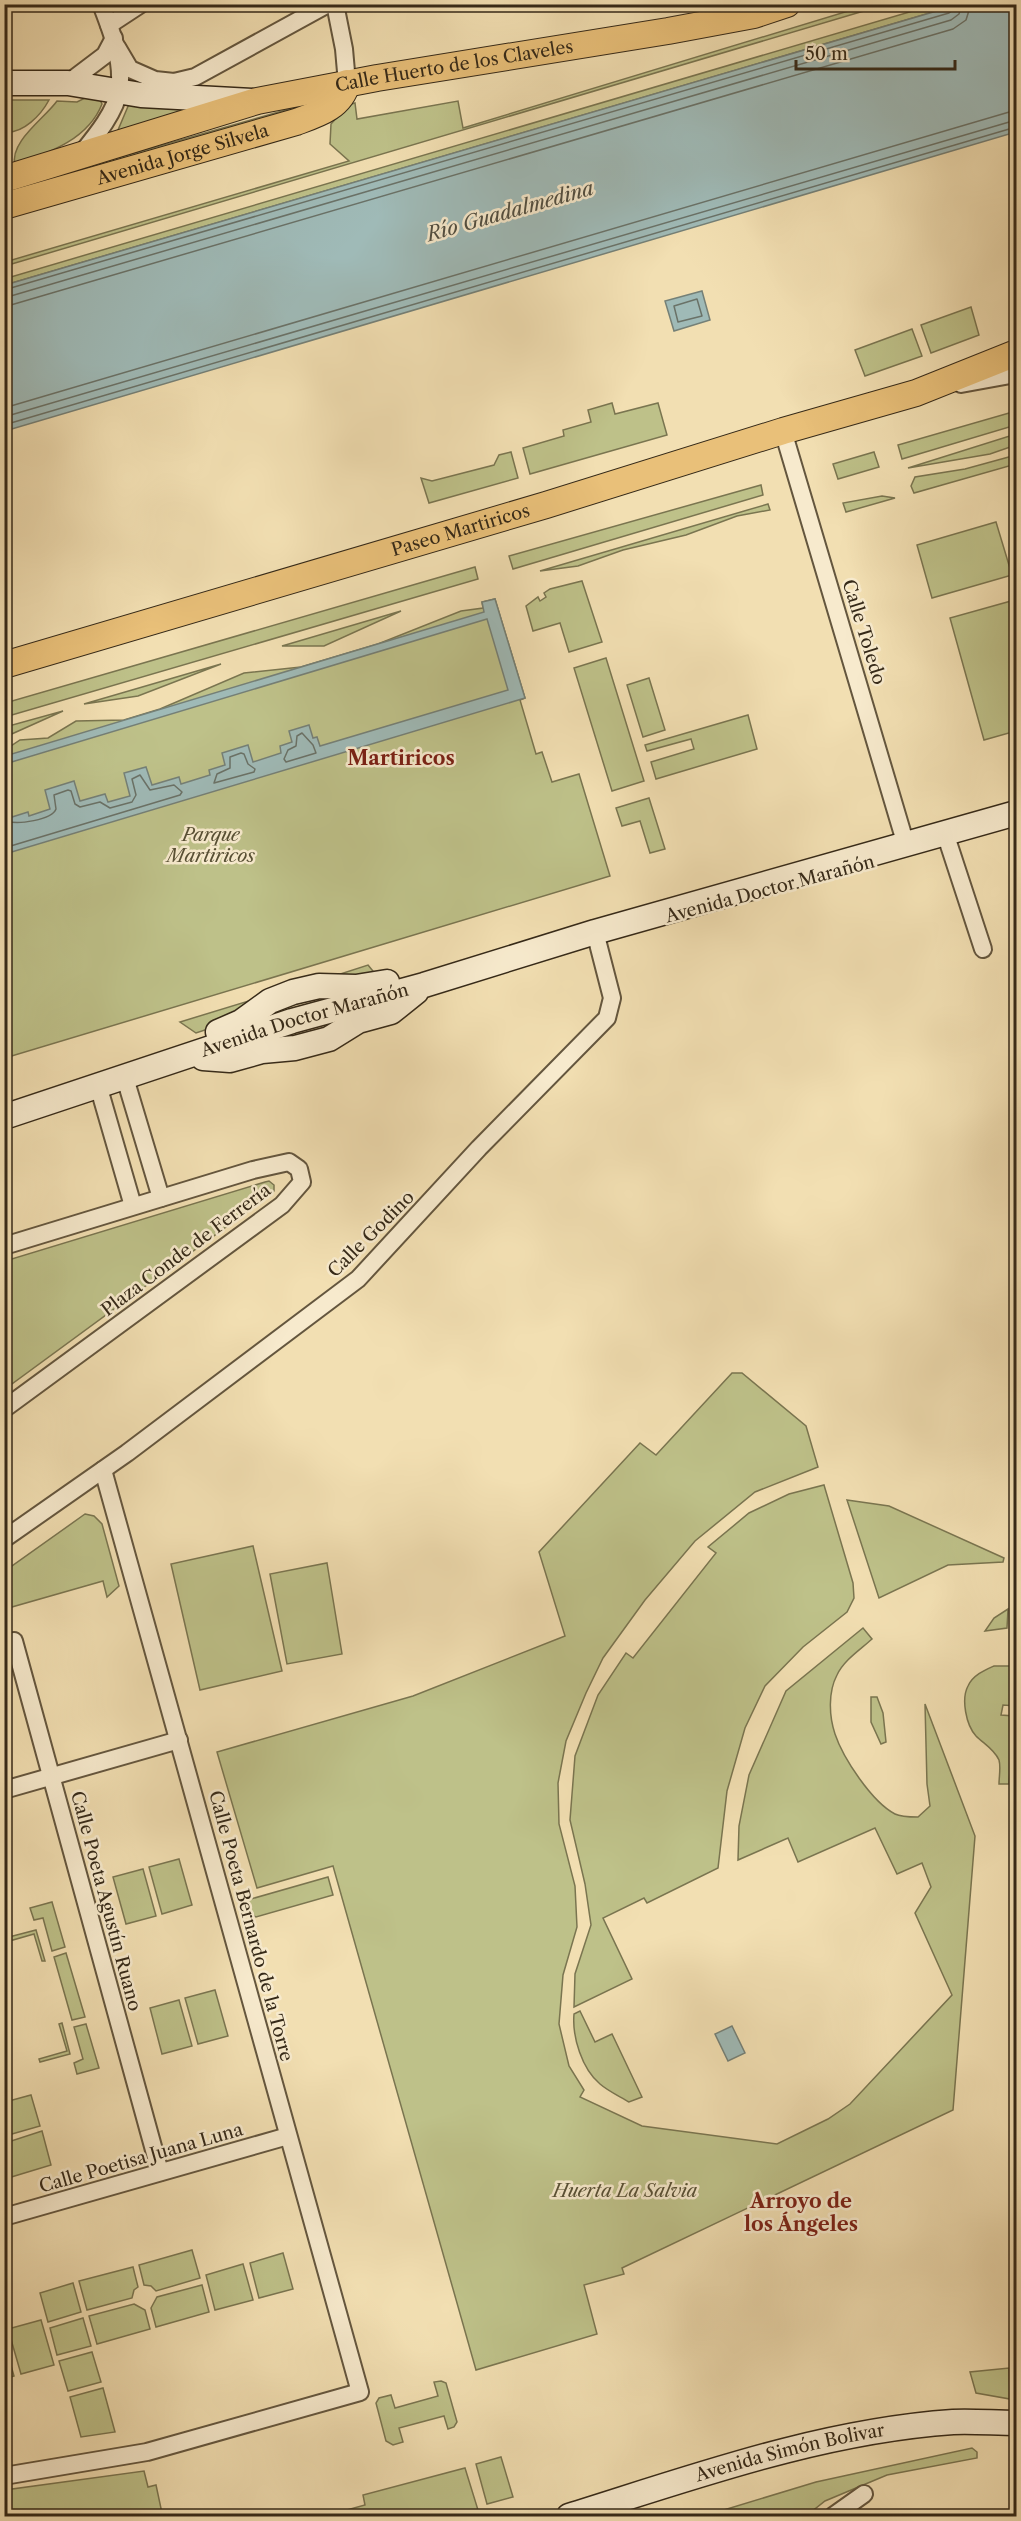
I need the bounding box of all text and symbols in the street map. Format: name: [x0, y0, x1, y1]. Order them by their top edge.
scale bar: [796, 33, 955, 71]
street label: Calle Huerto de los Claveles: [333, 35, 575, 97]
text: 50 m: [805, 43, 848, 65]
street label: Avenida Jorge Silvela: [93, 119, 272, 190]
water label: Río Guadalmedina: [422, 176, 596, 247]
street label: Paseo Martiricos: [389, 499, 532, 561]
street label: Calle Toledo: [838, 577, 890, 687]
district label: Martiricos: [347, 746, 455, 770]
park label: Parque Martiricos: [165, 824, 255, 867]
street label: Avenida Doctor Marañón: [662, 850, 877, 928]
street label: Avenida Doctor Marañón: [197, 979, 411, 1062]
street label: Plaza Conde de Ferrería: [97, 1179, 275, 1321]
street label: Calle Godino: [323, 1186, 419, 1282]
street label: Calle Poeta Bernardo de la Torre: [204, 1788, 298, 2064]
street label: Calle Poeta Agustín Ruano: [66, 1789, 146, 2013]
street label: Calle Poetisa Juana Luna: [37, 2118, 246, 2198]
park label: Huerta La Salvia: [551, 2180, 698, 2202]
district label: Arroyo de los Ángeles: [744, 2189, 858, 2236]
street label: Avenida Simón Bolivar: [692, 2419, 886, 2487]

